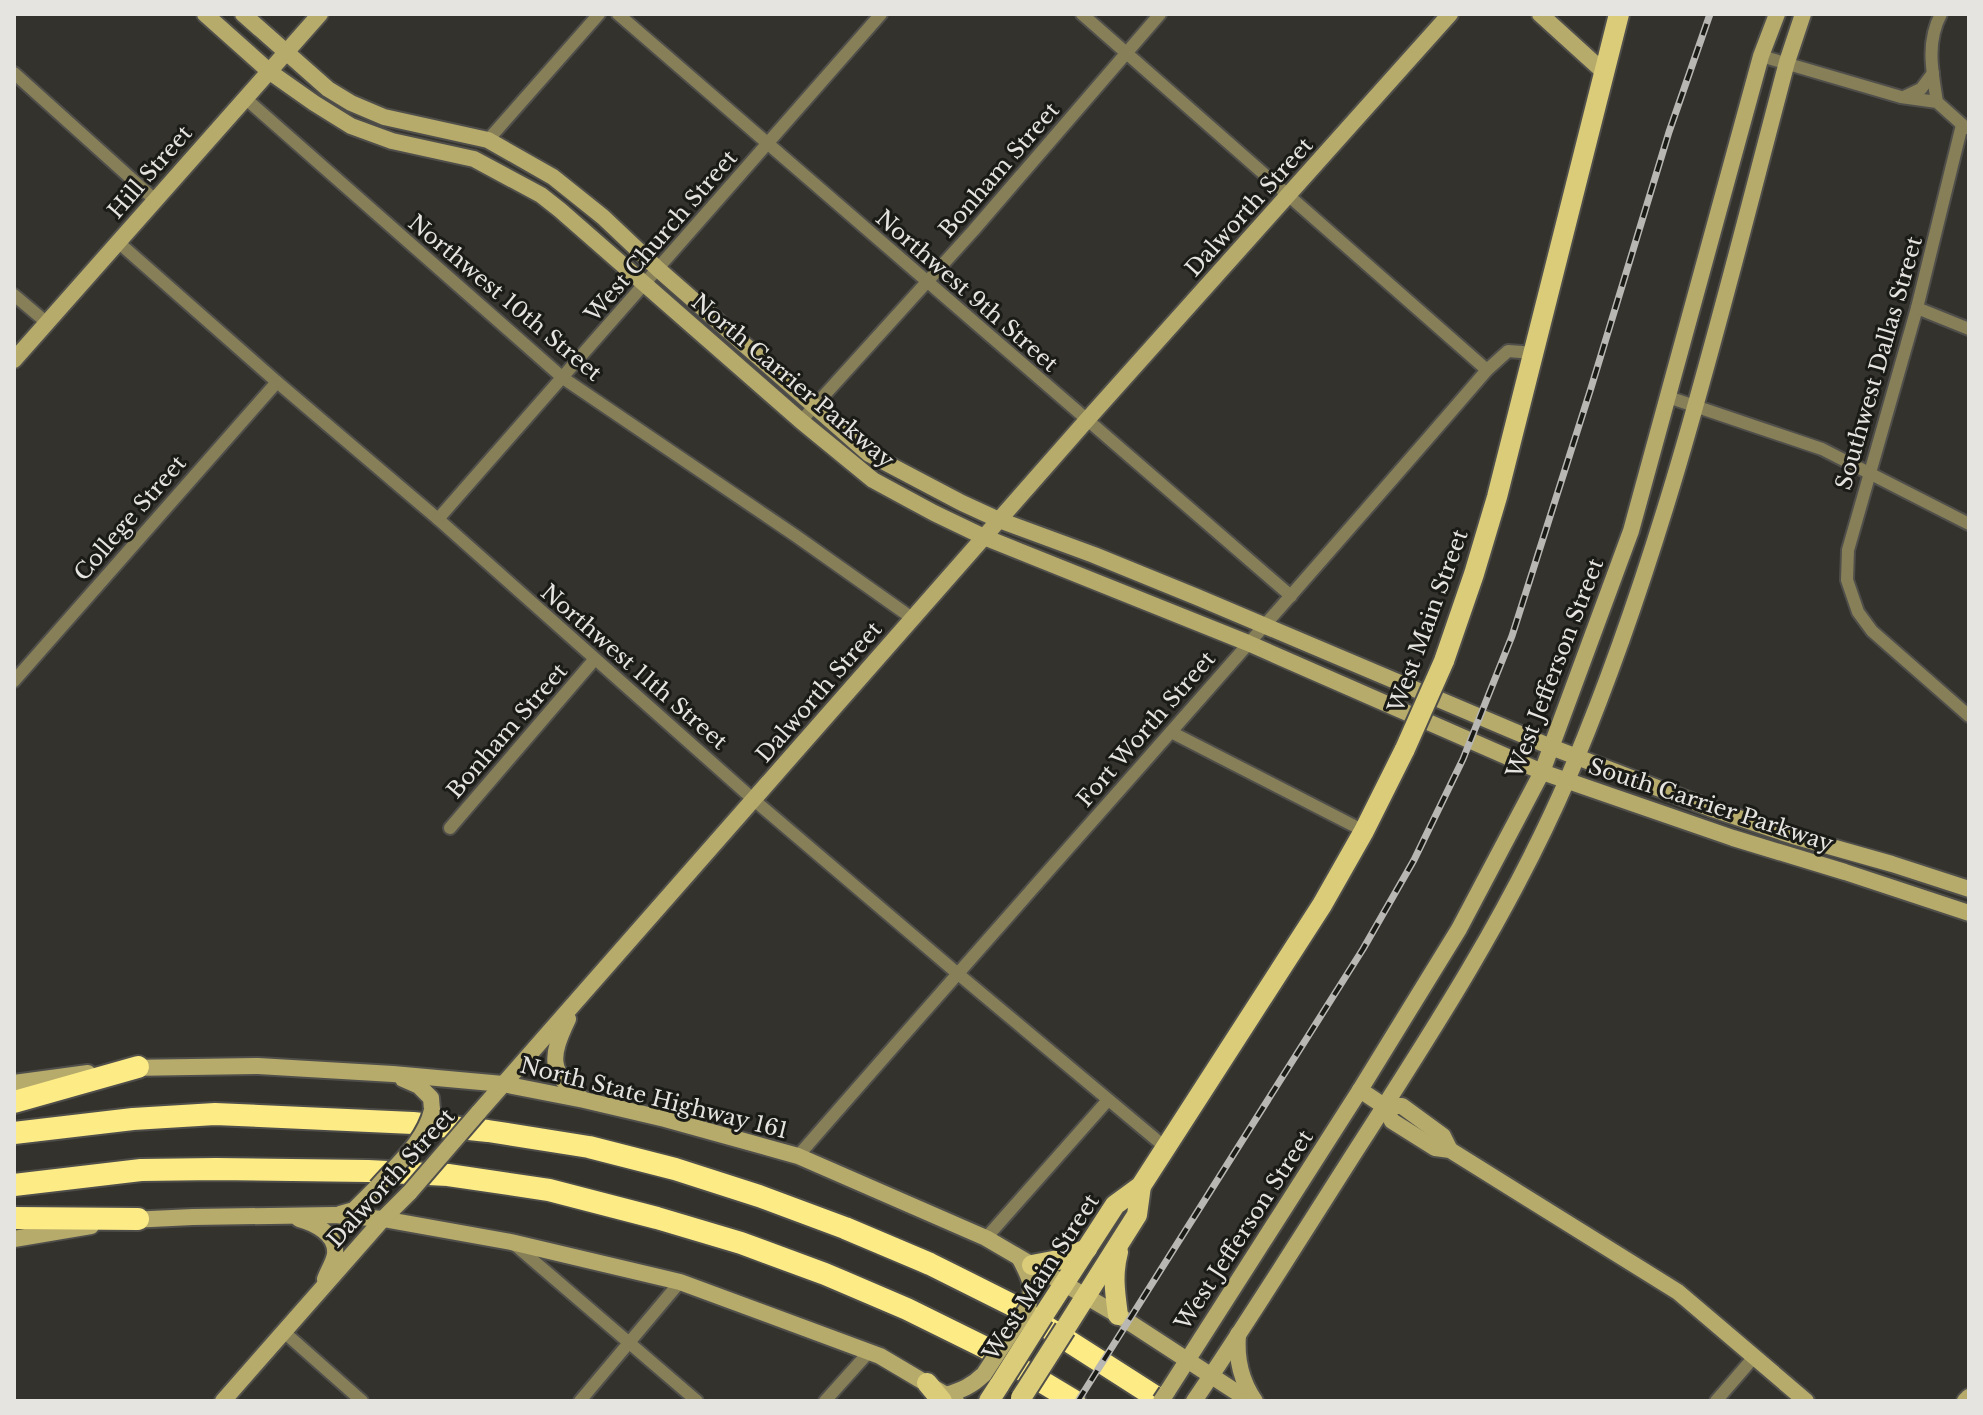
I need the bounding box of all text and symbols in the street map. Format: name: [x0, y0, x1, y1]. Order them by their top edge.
street label: Bonham Street: [933, 97, 1065, 243]
street label: Hill Street: [102, 119, 198, 224]
street label: Dalworth Street: [1180, 131, 1319, 282]
street label: West Church Street: [578, 144, 743, 328]
street label: Northwest 9th Street: [870, 204, 1064, 378]
street label: Northwest 10th Street: [403, 209, 608, 387]
street label: Southwest Dallas Street: [1830, 233, 1928, 493]
street label: North Carrier Parkway: [686, 288, 900, 474]
street label: College Street: [68, 449, 192, 586]
street label: West Main Street: [1382, 525, 1474, 717]
street label: West Jefferson Street: [1500, 554, 1610, 783]
street label: Northwest 11th Street: [535, 579, 733, 756]
street label: Dalworth Street: [751, 616, 888, 768]
street label: Fort Worth Street: [1071, 645, 1221, 812]
street label: Bonham Street: [441, 658, 573, 804]
street label: South Carrier Parkway: [1585, 753, 1837, 857]
street label: North State Highway 161: [517, 1052, 791, 1144]
street label: Dalworth Street: [322, 1102, 461, 1253]
street label: West Jefferson Street: [1169, 1124, 1319, 1336]
street label: West Main Street: [977, 1188, 1105, 1366]

